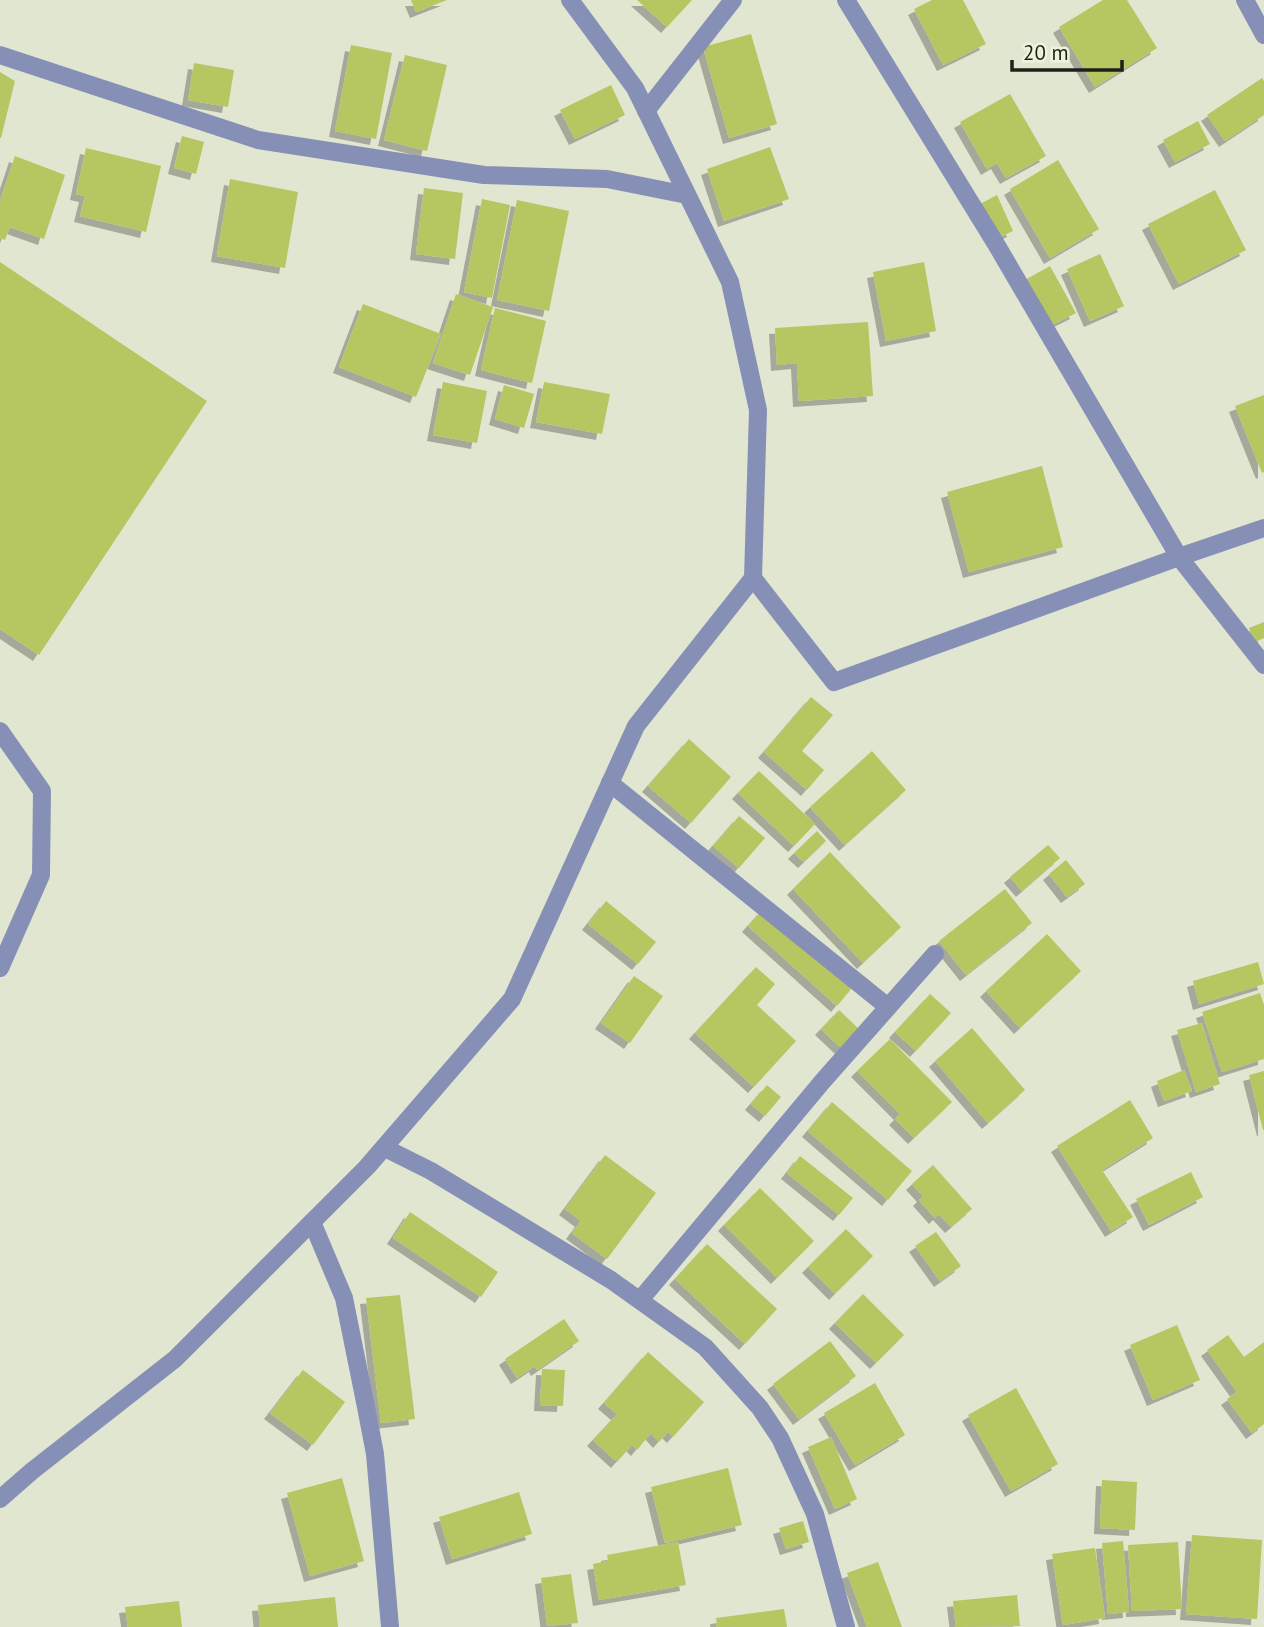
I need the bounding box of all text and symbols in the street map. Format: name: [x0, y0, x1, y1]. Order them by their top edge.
scale bar: [1012, 28, 1122, 72]
text: 20 m: [1023, 39, 1069, 66]

